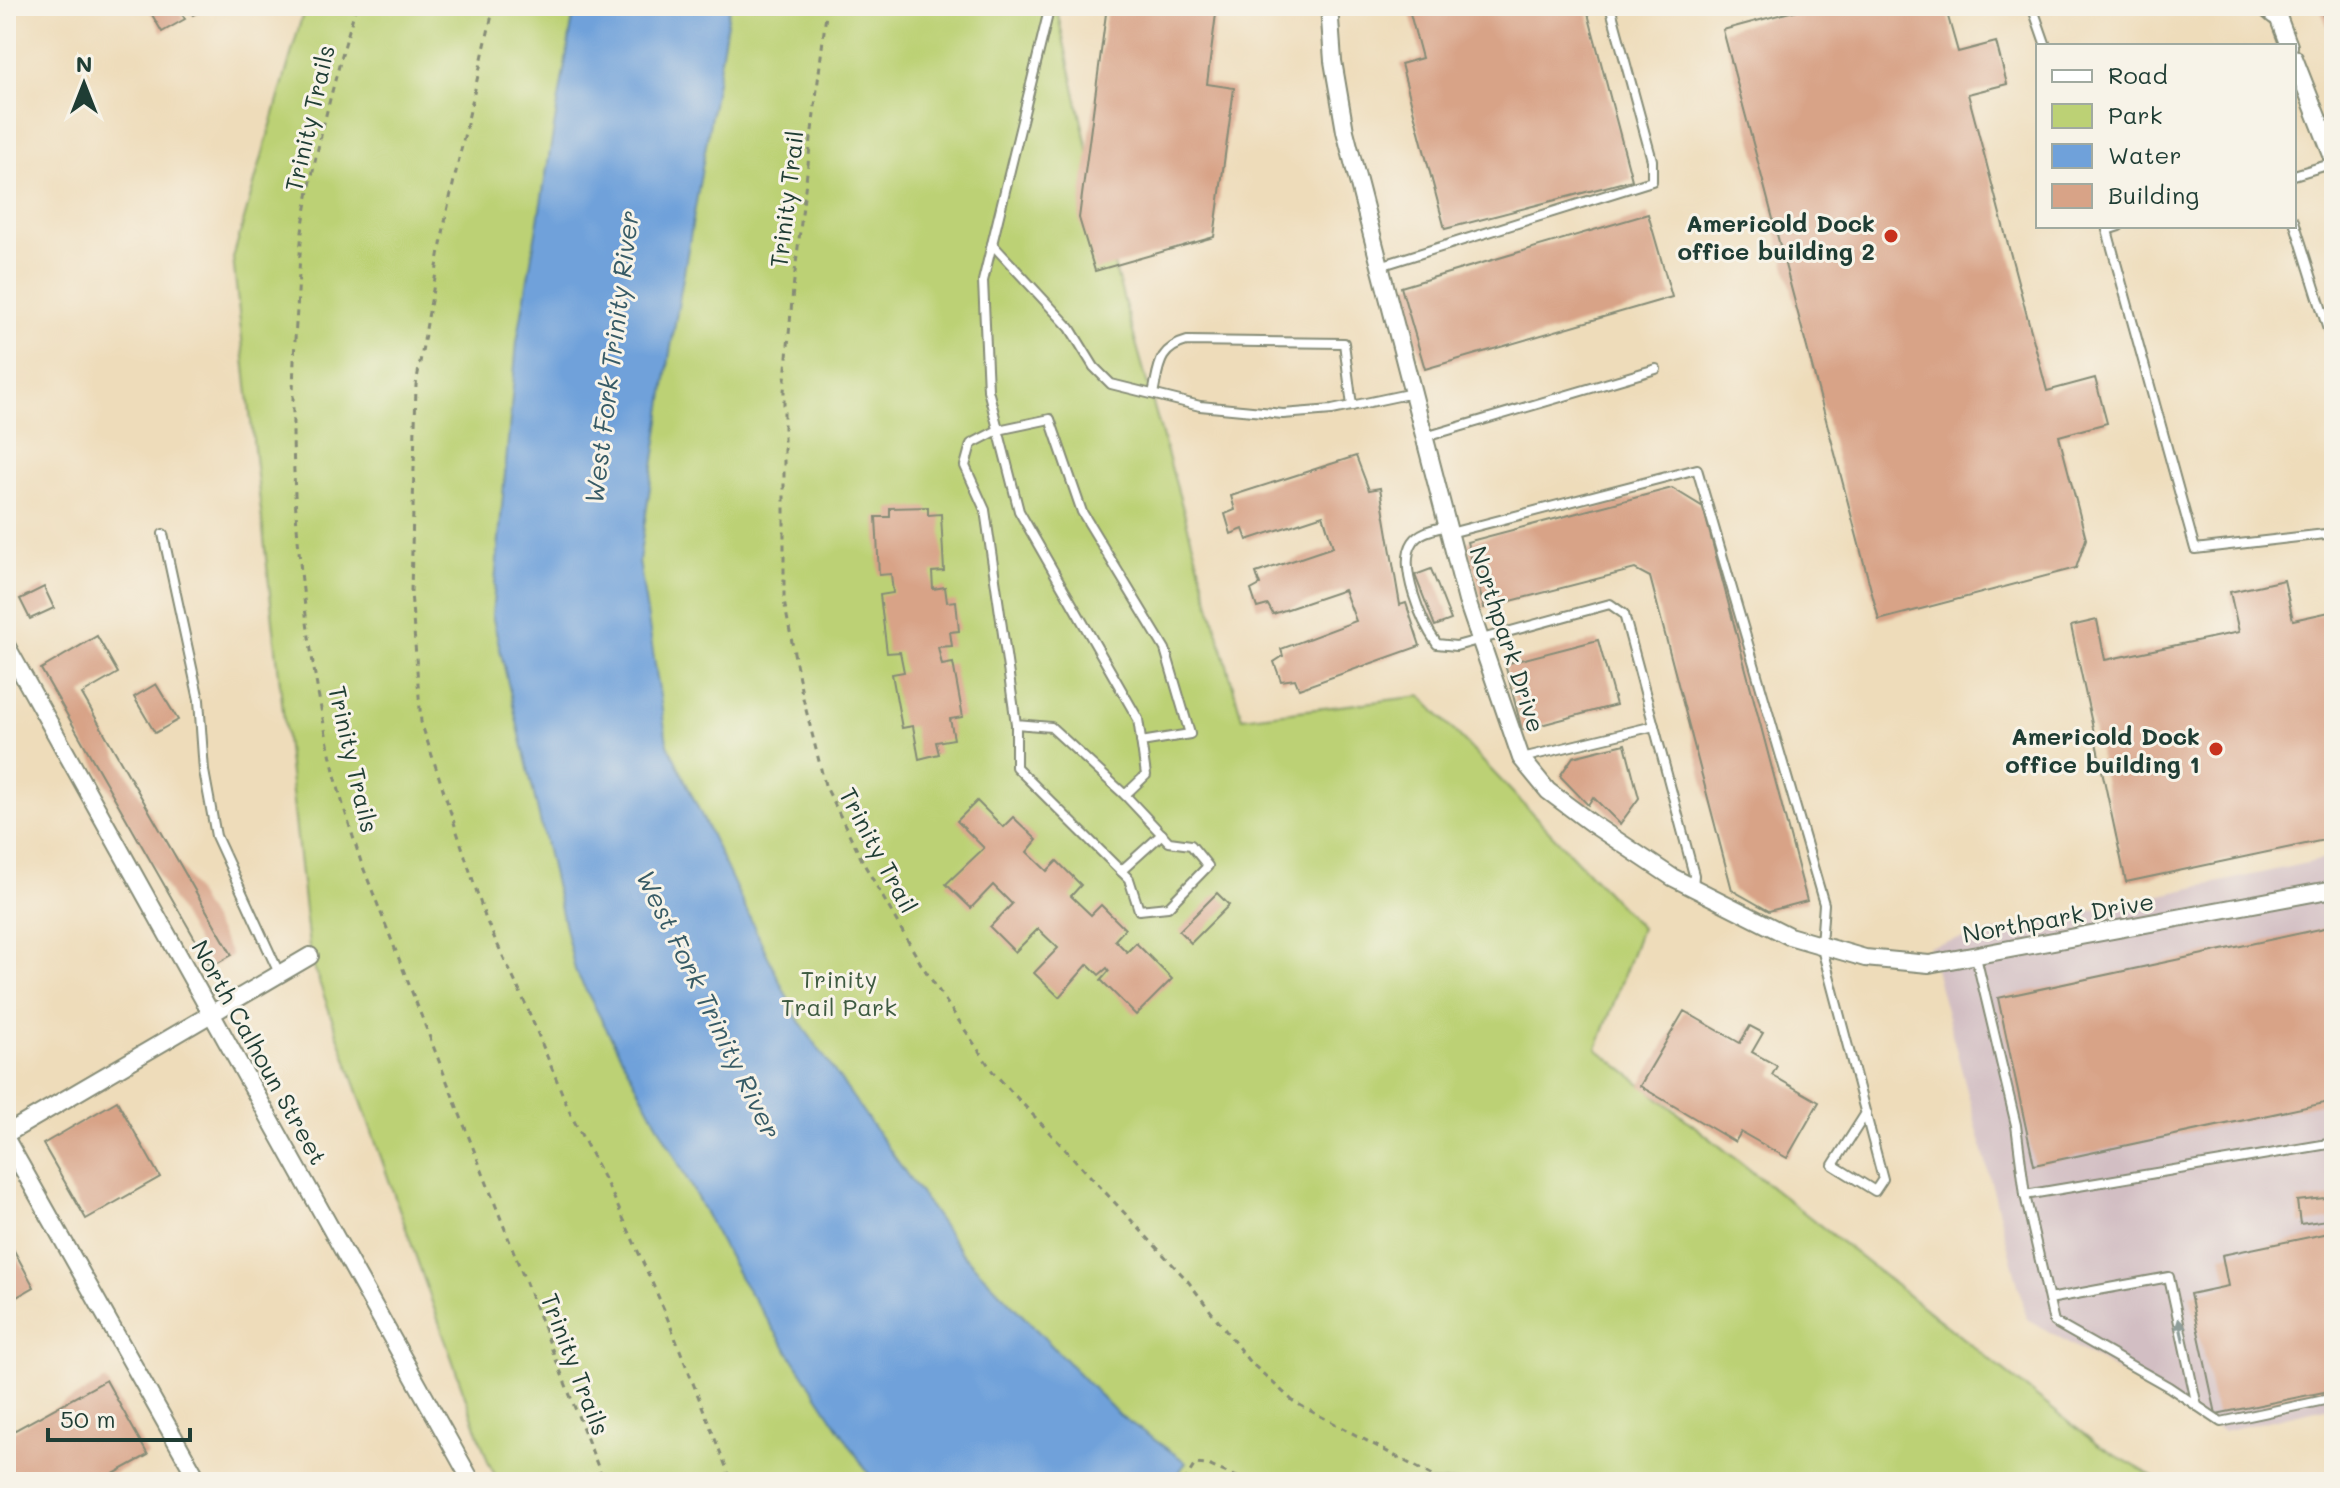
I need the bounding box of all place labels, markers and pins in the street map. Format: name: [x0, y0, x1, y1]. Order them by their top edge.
place label: Americold Dock office building 2: [1677, 207, 1875, 266]
marker: Americold Dock office building 2: [1882, 227, 1900, 245]
place label: Americold Dock office building 1: [2005, 720, 2200, 779]
marker: Americold Dock office building 1: [2207, 740, 2225, 758]

